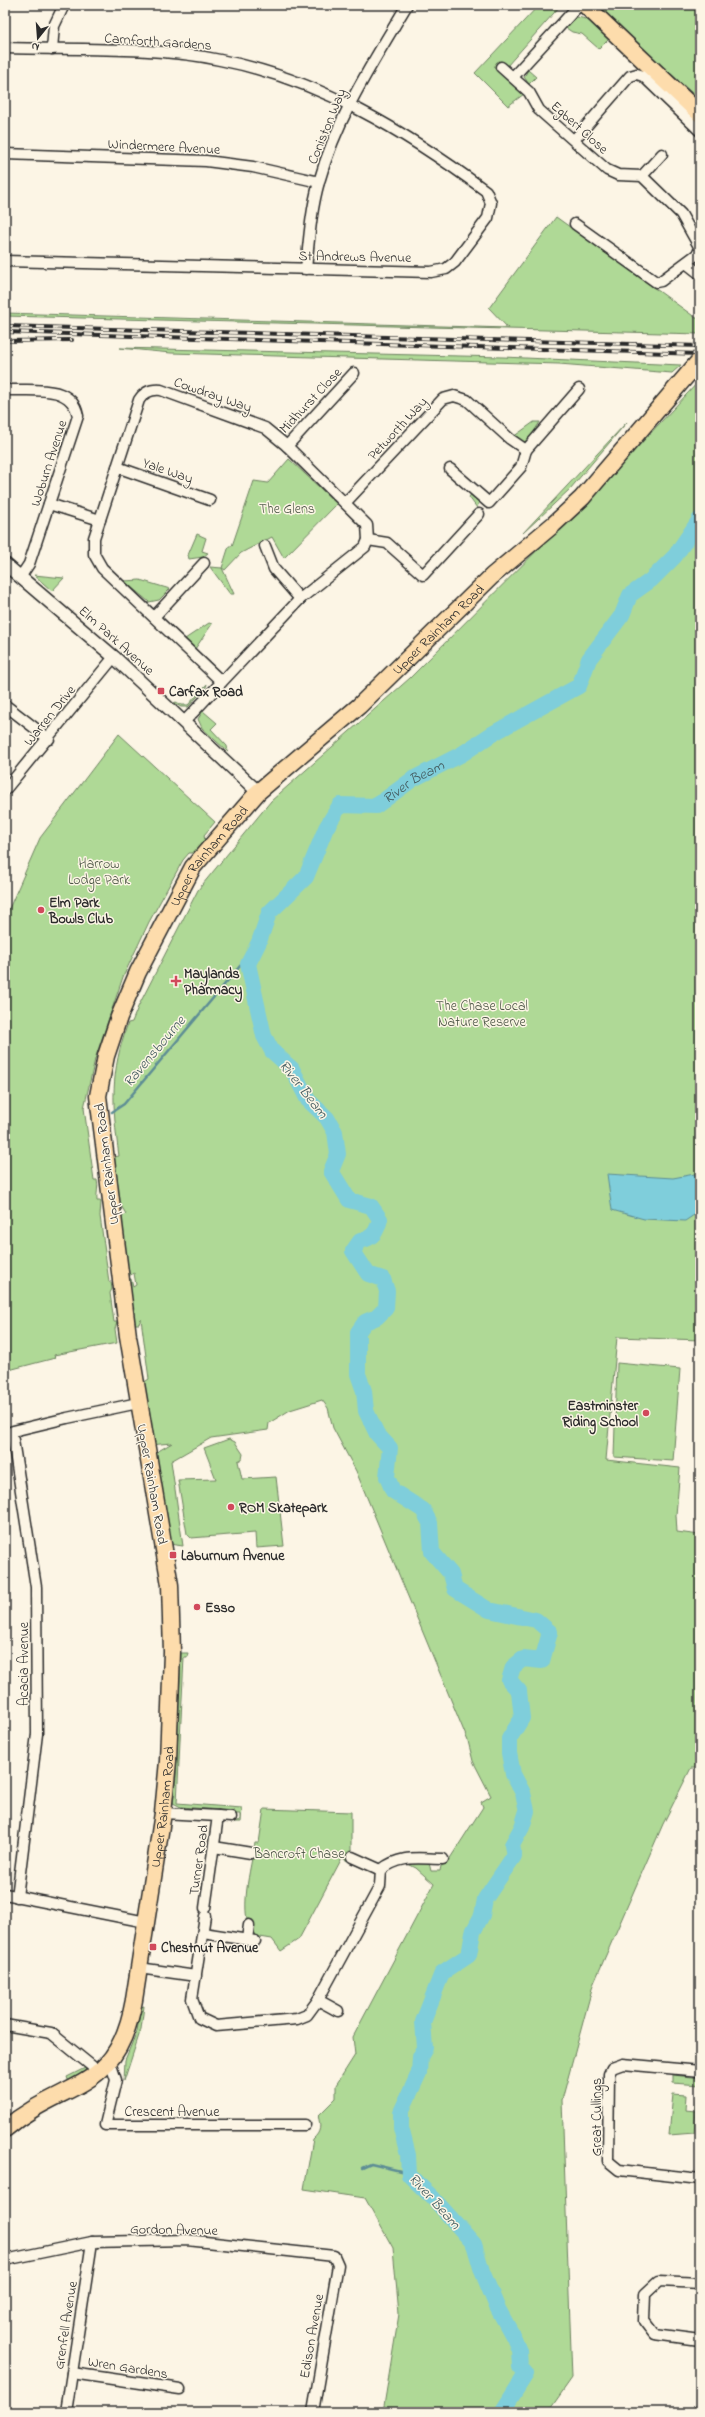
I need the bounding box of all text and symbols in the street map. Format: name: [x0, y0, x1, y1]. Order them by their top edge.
north arrow: [18, 18, 58, 58]
street label: Carnforth Gardens: [104, 28, 212, 57]
text: N: [29, 38, 41, 55]
street label: Coniston Way: [303, 85, 353, 168]
street label: Egbert Close: [545, 97, 613, 161]
street label: Windermere Avenue: [107, 134, 221, 161]
street label: St Andrews Avenue: [298, 246, 412, 269]
street label: Midhurst Close: [275, 363, 348, 439]
street label: Cowdray Way: [170, 372, 255, 420]
street label: Petworth Way: [363, 392, 434, 466]
street label: Woburn Avenue: [26, 417, 73, 509]
street label: Yale Way: [139, 453, 196, 491]
park label: The Glens: [259, 499, 315, 520]
street label: Upper Rainham Road: [388, 580, 490, 680]
street label: Elm Park Avenue: [73, 601, 159, 681]
street label: Warren Drive: [19, 680, 82, 751]
place label: Carfax Road: [169, 682, 243, 703]
marker: Carfax Road: [156, 686, 166, 696]
water label: River Beam: [378, 755, 449, 810]
street label: Upper Rainham Road: [165, 801, 254, 911]
park label: Harrow Lodge Park: [68, 854, 131, 892]
place label: Elm Park Bowls Club: [48, 893, 114, 930]
marker: Elm Park Bowls Club: [36, 905, 46, 915]
place label: Maylands Pharmacy: [184, 964, 242, 1003]
marker: Maylands Pharmacy: [171, 976, 181, 986]
park label: The Chase Local Nature Reserve: [436, 996, 528, 1033]
water label: Ravensbourne: [118, 1010, 192, 1092]
water label: River Beam: [273, 1056, 333, 1124]
street label: Upper Rainham Road: [90, 1102, 125, 1226]
place label: Eastminster Riding School: [561, 1396, 639, 1435]
marker: Eastminster Riding School: [641, 1408, 651, 1418]
street label: Upper Rainham Road: [131, 1422, 172, 1546]
place label: ROM Skatepark: [238, 1498, 328, 1519]
marker: ROM Skatepark: [226, 1502, 236, 1512]
place label: Laburnum Avenue: [181, 1546, 285, 1567]
marker: Laburnum Avenue: [168, 1550, 178, 1560]
place label: Esso: [205, 1598, 235, 1619]
marker: Esso: [192, 1602, 202, 1612]
street label: Acacia Avenue: [14, 1621, 35, 1706]
street label: Upper Rainham Road: [146, 1746, 181, 1869]
street label: Turner Road: [184, 1823, 215, 1897]
park label: Bancroft Chase: [252, 1844, 345, 1865]
place label: Chestnut Avenue: [161, 1938, 259, 1959]
marker: Chestnut Avenue: [148, 1942, 158, 1952]
street label: Great Cullings: [587, 2078, 609, 2156]
street label: Crescent Avenue: [125, 2102, 220, 2123]
water label: River Beam: [403, 2169, 466, 2235]
street label: Gordon Avenue: [130, 2219, 219, 2242]
street label: Grenfell Avenue: [49, 2279, 84, 2371]
street label: Edison Avenue: [295, 2292, 330, 2380]
street label: Wren Gardens: [86, 2352, 169, 2385]

